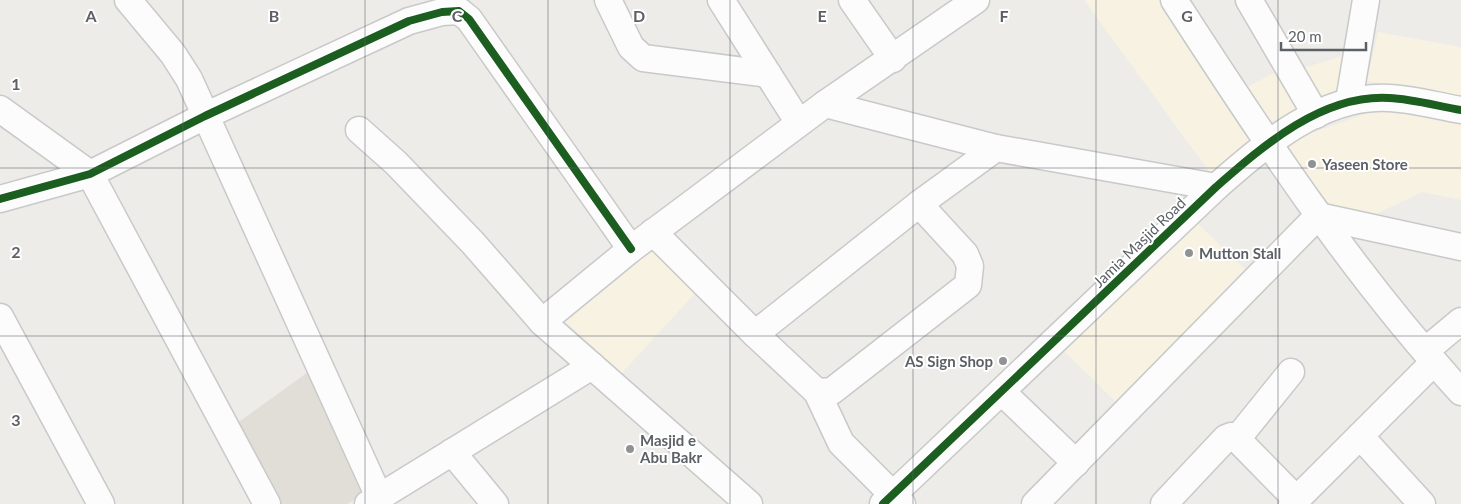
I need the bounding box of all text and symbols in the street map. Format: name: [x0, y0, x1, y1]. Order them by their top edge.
text: A: [84, 6, 97, 25]
text: B: [269, 6, 279, 25]
text: C: [452, 6, 463, 25]
text: D: [633, 6, 645, 25]
text: E: [817, 6, 827, 25]
text: F: [999, 6, 1009, 25]
text: G: [1181, 6, 1193, 25]
scale bar: [1281, 20, 1366, 52]
text: 20 m: [1288, 27, 1322, 45]
text: 1: [11, 74, 21, 93]
place label: Yaseen Store: [1321, 155, 1408, 173]
marker: Yaseen Store: [1306, 158, 1318, 170]
street label: Jamia Masjid Road: [1089, 193, 1189, 291]
text: 2: [11, 242, 21, 261]
place label: Mutton Stall: [1199, 244, 1281, 262]
marker: Mutton Stall: [1183, 247, 1195, 259]
place label: AS Sign Shop: [904, 352, 993, 370]
marker: AS Sign Shop: [997, 355, 1009, 367]
text: 3: [11, 410, 21, 429]
place label: Masjid e Abu Bakr: [639, 431, 702, 466]
marker: Masjid e Abu Bakr: [624, 443, 636, 455]

